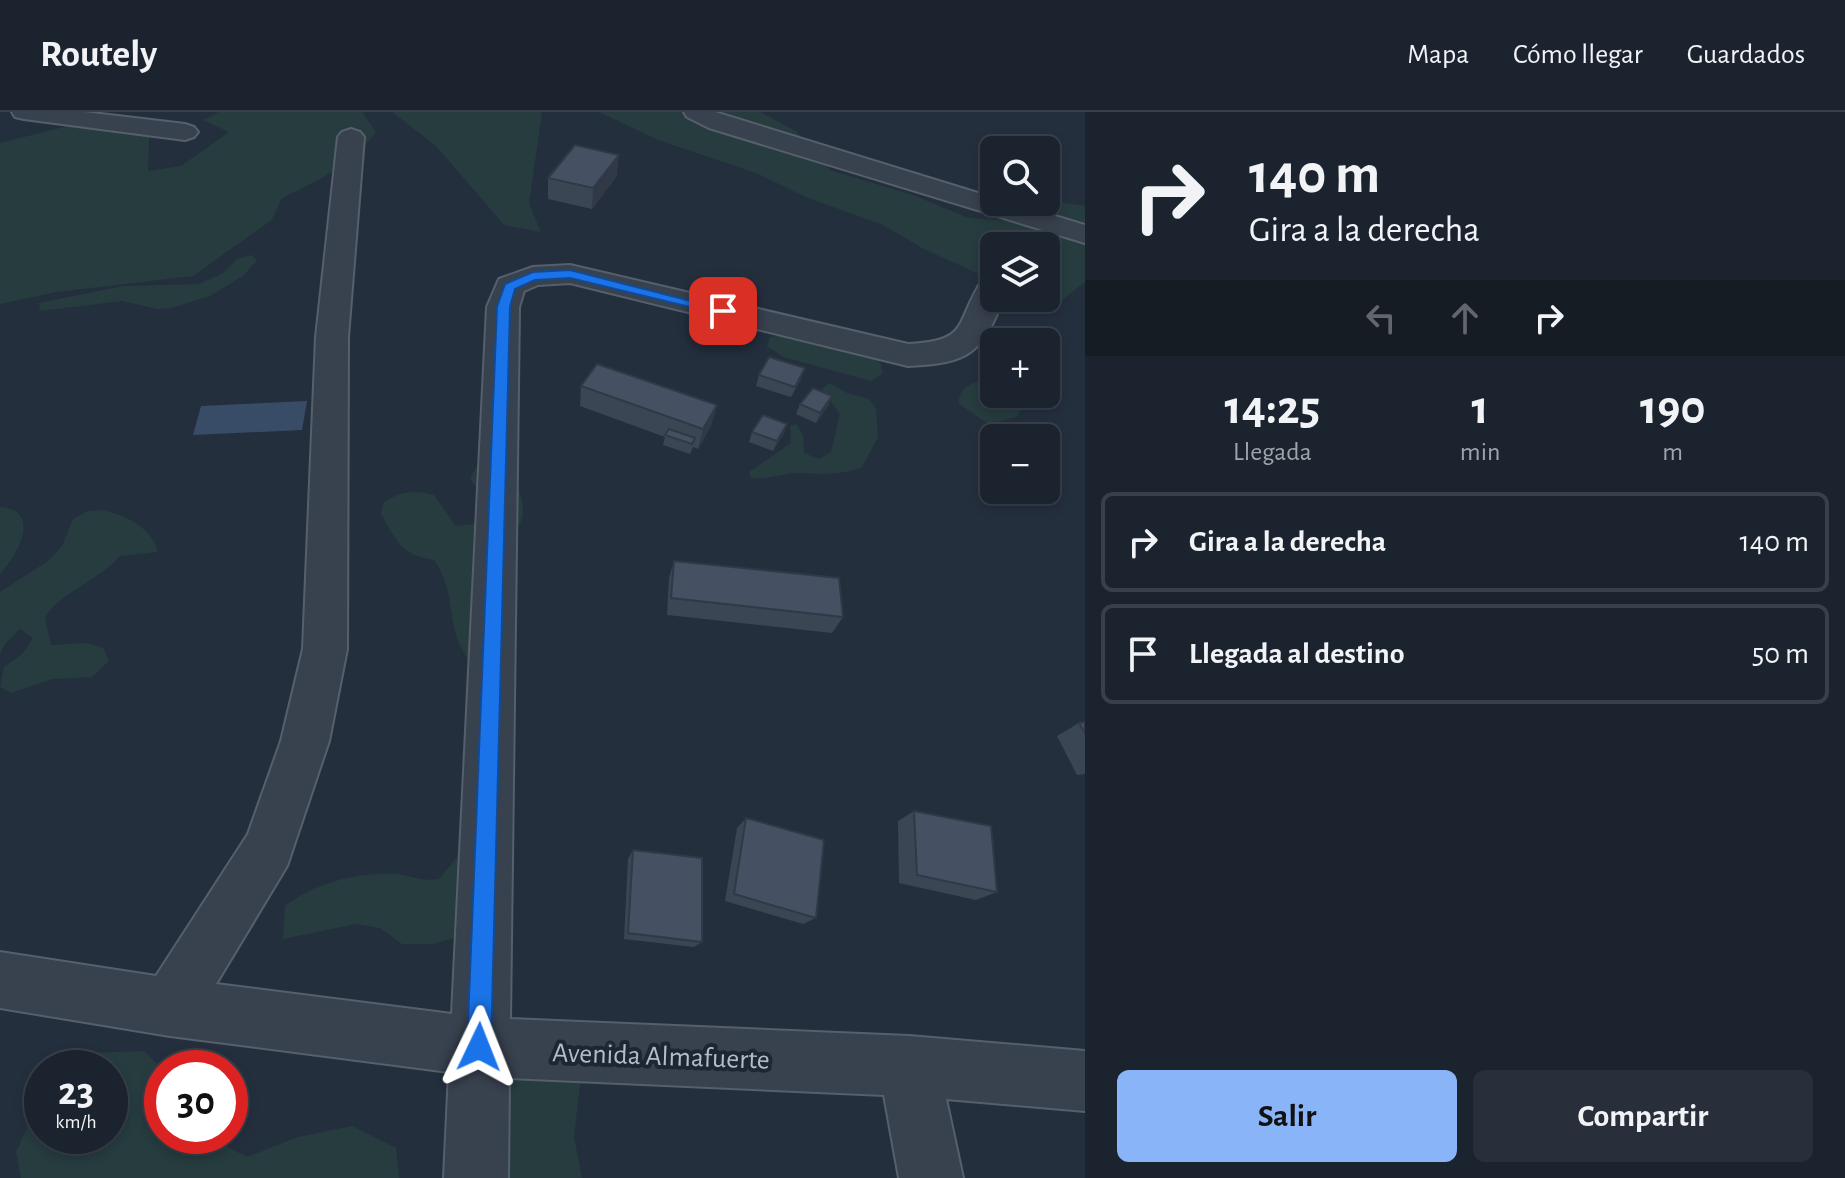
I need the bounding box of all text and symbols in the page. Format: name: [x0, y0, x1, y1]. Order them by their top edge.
text: Routely: [40, 36, 157, 74]
text: Mapa: [1407, 41, 1469, 69]
text: Cómo llegar: [1513, 41, 1643, 69]
text: Guardados: [1687, 41, 1805, 69]
map controls: [980, 136, 1060, 504]
button: search: [980, 136, 1060, 216]
icon: right: [1117, 144, 1221, 248]
text: 140 m: [1249, 147, 1380, 203]
text: Gira a la derecha: [1249, 212, 1480, 248]
button: layers: [980, 232, 1060, 312]
pin: [689, 277, 757, 345]
icon: arrive: [701, 289, 745, 333]
icon: left: [1359, 296, 1403, 340]
icon: ahead: [1443, 296, 1487, 340]
icon: right: [1527, 296, 1571, 340]
button: +: [980, 328, 1060, 408]
text: 14:25: [1225, 385, 1320, 433]
text: 1: [1471, 385, 1489, 433]
text: 190: [1640, 385, 1705, 433]
button: −: [980, 424, 1060, 504]
text: Llegada: [1233, 439, 1312, 465]
text: min: [1460, 439, 1500, 465]
text: m: [1662, 439, 1683, 465]
icon: right: [1121, 520, 1165, 564]
text: Gira a la derecha: [1189, 527, 1386, 557]
text: 140 m: [1739, 527, 1809, 557]
icon: arrive: [1121, 632, 1165, 676]
text: Llegada al destino: [1189, 639, 1405, 669]
text: 50 m: [1752, 639, 1809, 669]
position arrow: [437, 1005, 521, 1089]
street label: Avenida Almafuerte: [552, 1039, 770, 1075]
speed limit sign: 30: [144, 1050, 248, 1154]
button: Salir: [1117, 1070, 1457, 1162]
button: Compartir: [1473, 1070, 1813, 1162]
text: 23: [58, 1072, 94, 1112]
text: km/h: [55, 1112, 97, 1132]

